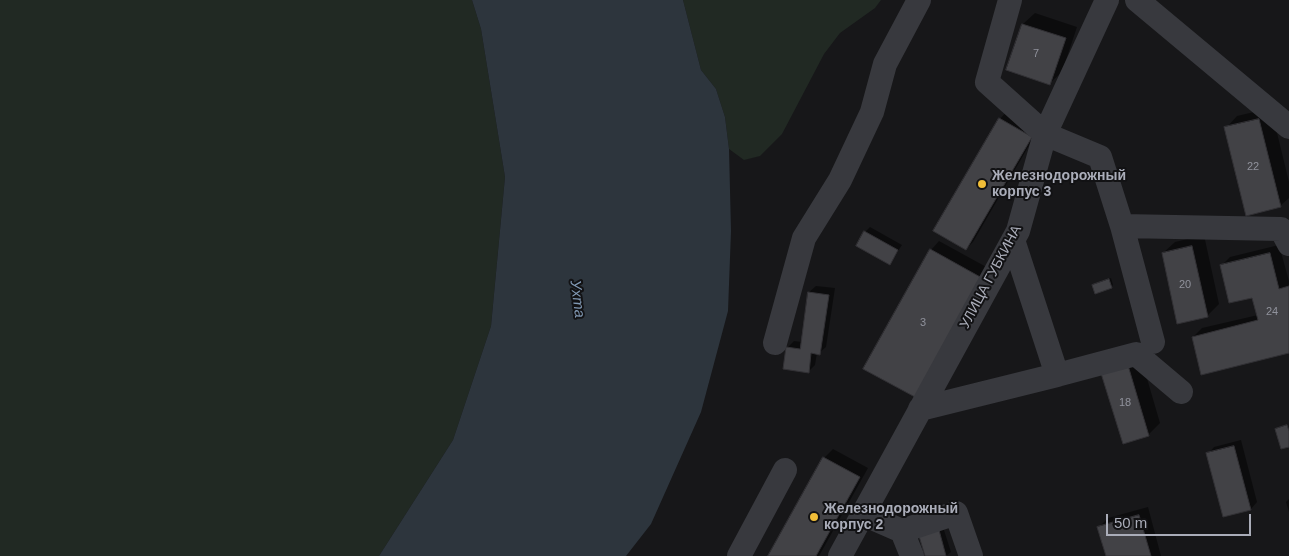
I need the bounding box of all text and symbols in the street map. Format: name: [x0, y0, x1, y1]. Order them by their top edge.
house number: 7: [1033, 47, 1039, 61]
house number: 22: [1247, 160, 1259, 174]
place label: Железнодорожный корпус 3: [992, 168, 1126, 200]
marker: Железнодорожный корпус 3: [976, 178, 988, 190]
street label: УЛИЦА ГУБКИНА: [957, 222, 1025, 332]
house number: 20: [1179, 278, 1191, 292]
water label: Ухта: [566, 279, 588, 319]
house number: 24: [1266, 305, 1278, 319]
house number: 3: [920, 316, 926, 330]
house number: 18: [1119, 396, 1131, 410]
place label: Железнодорожный корпус 2: [824, 501, 958, 534]
scale bar: [1109, 504, 1254, 536]
marker: Железнодорожный корпус 2: [808, 511, 820, 523]
text: 50 m: [1114, 514, 1147, 531]

